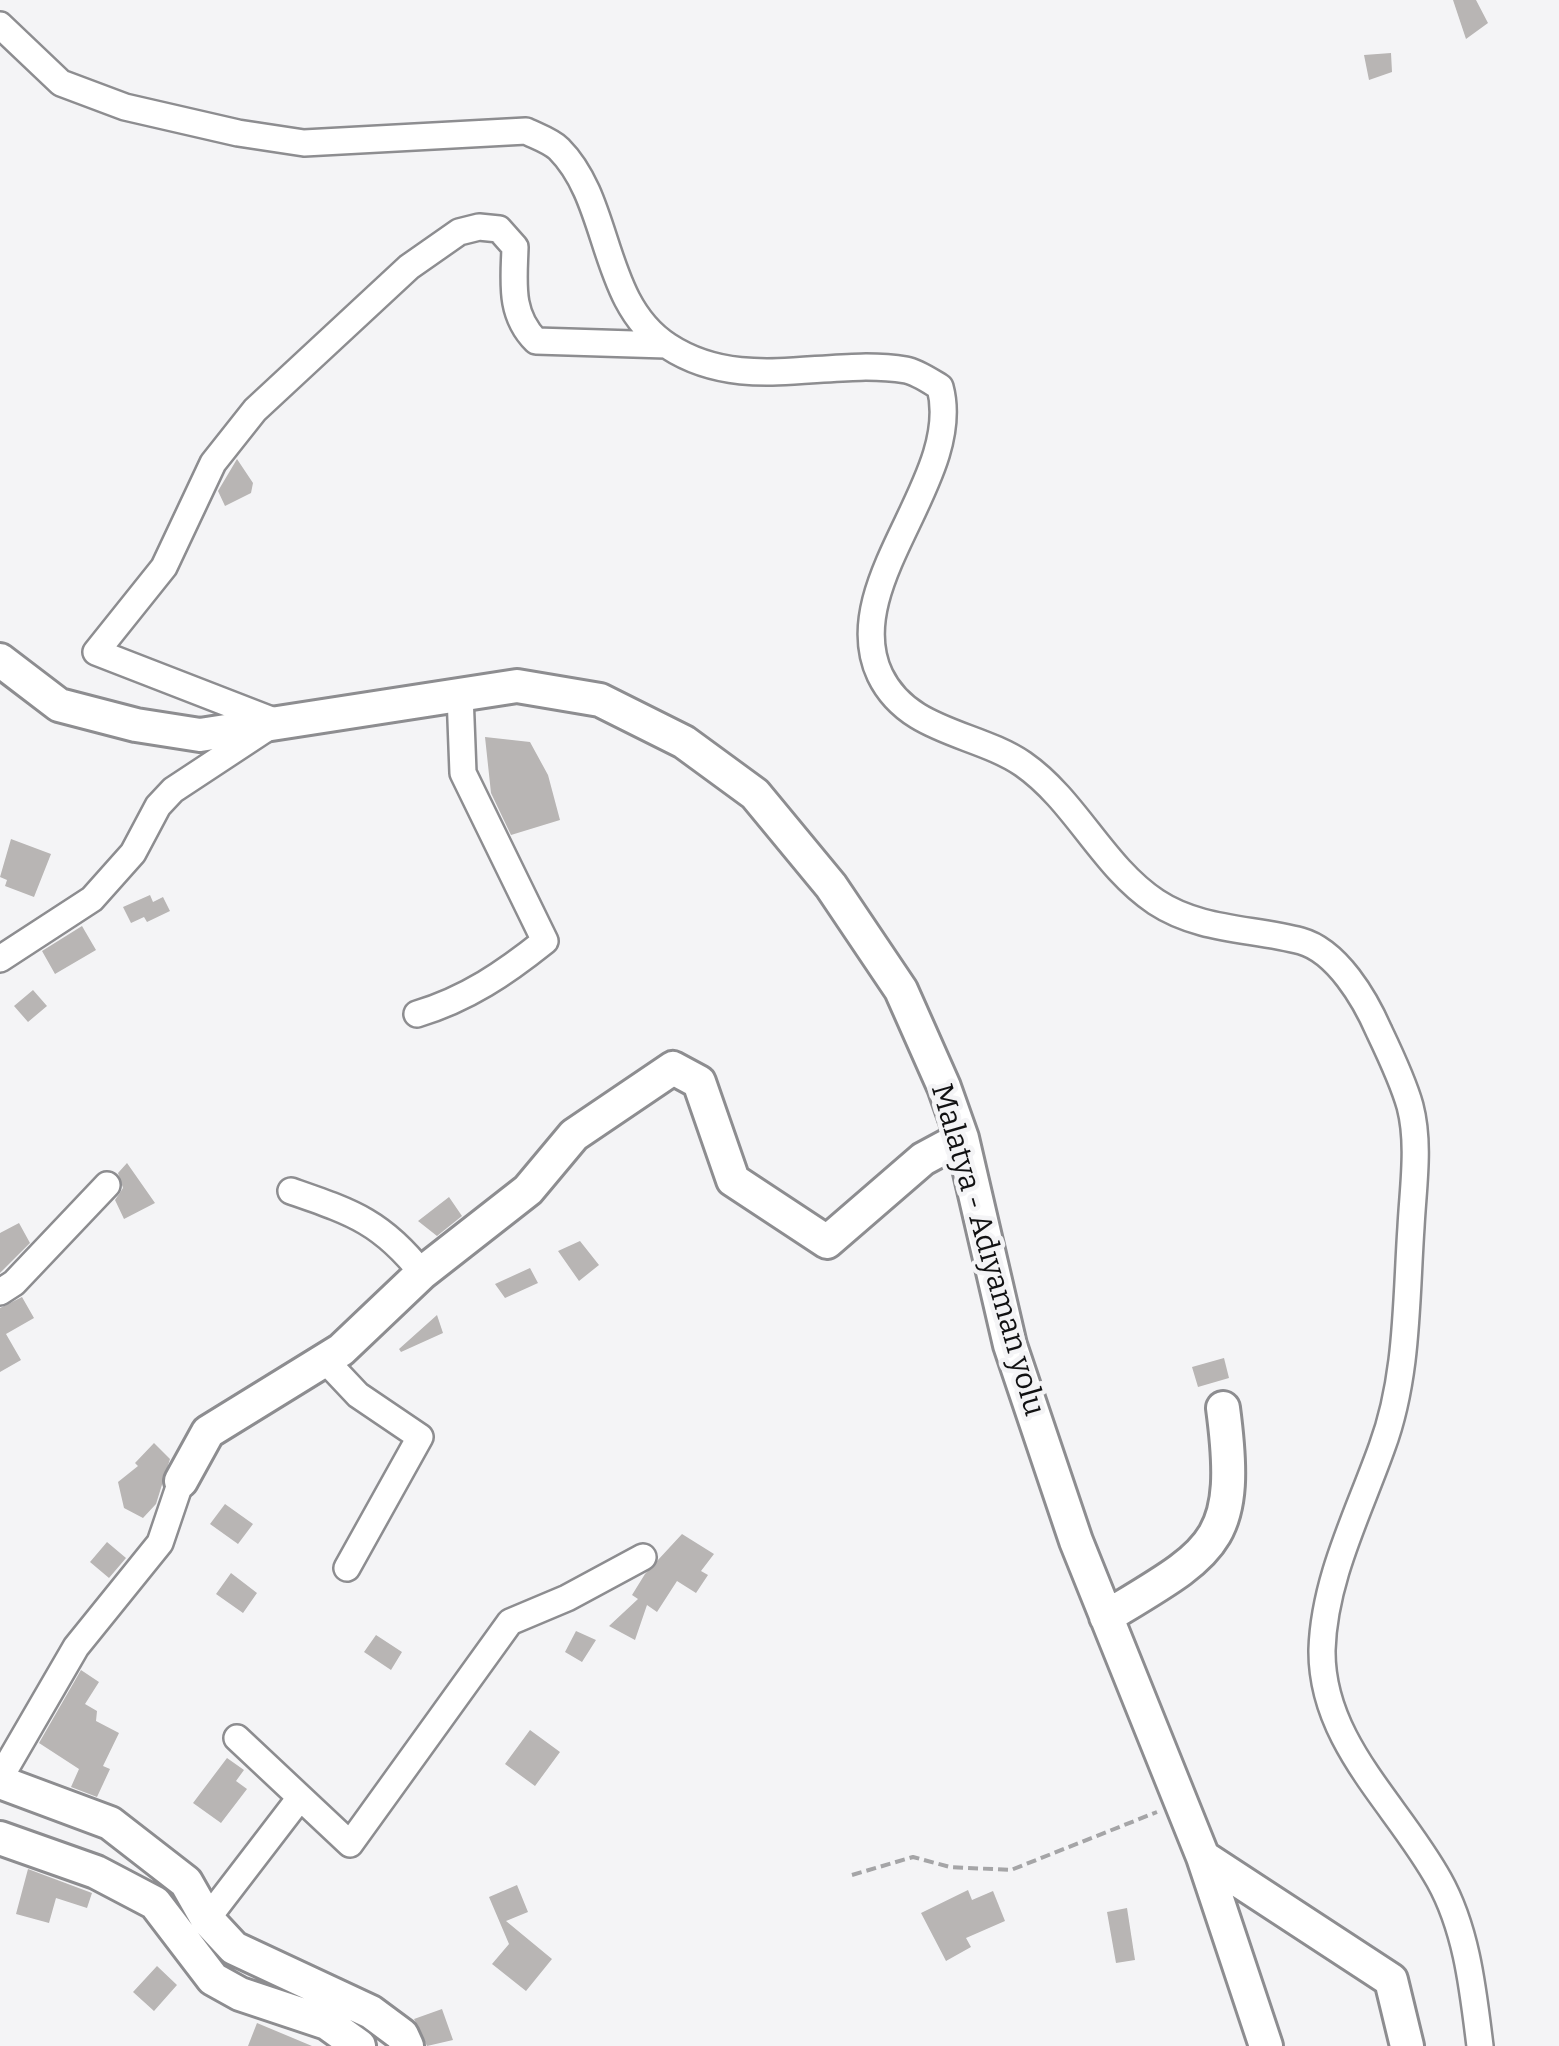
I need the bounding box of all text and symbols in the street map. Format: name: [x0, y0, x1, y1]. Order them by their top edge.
street label: Malatya - Adıyaman yolu: [922, 1080, 1052, 1420]

